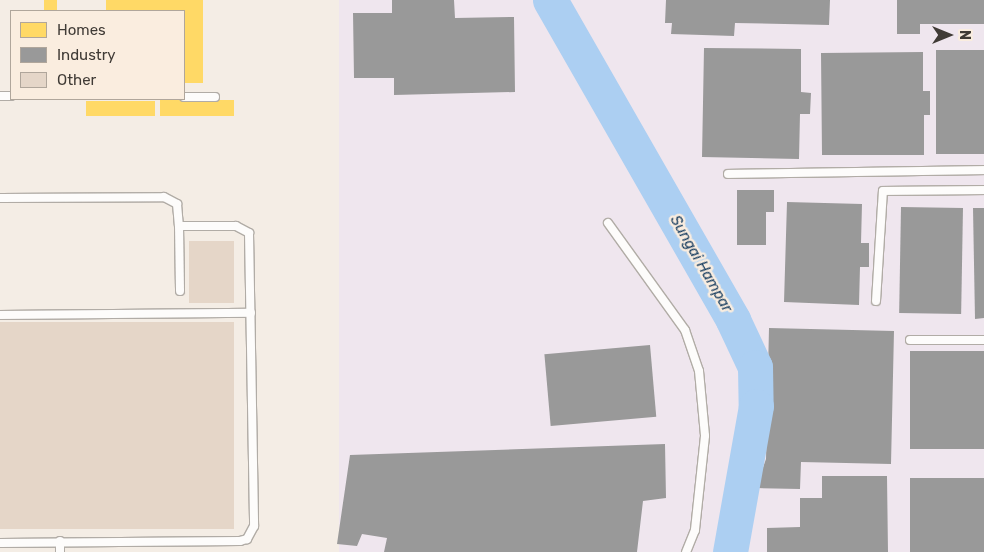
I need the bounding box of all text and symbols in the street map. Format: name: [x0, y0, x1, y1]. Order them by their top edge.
legend: [10, 10, 185, 100]
north arrow: [924, 10, 974, 60]
text: Homes: [57, 21, 106, 39]
text: N: [956, 30, 973, 40]
text: Industry: [57, 46, 116, 64]
text: Other: [57, 71, 96, 89]
water label: Sungai Hampar: [666, 212, 736, 316]

